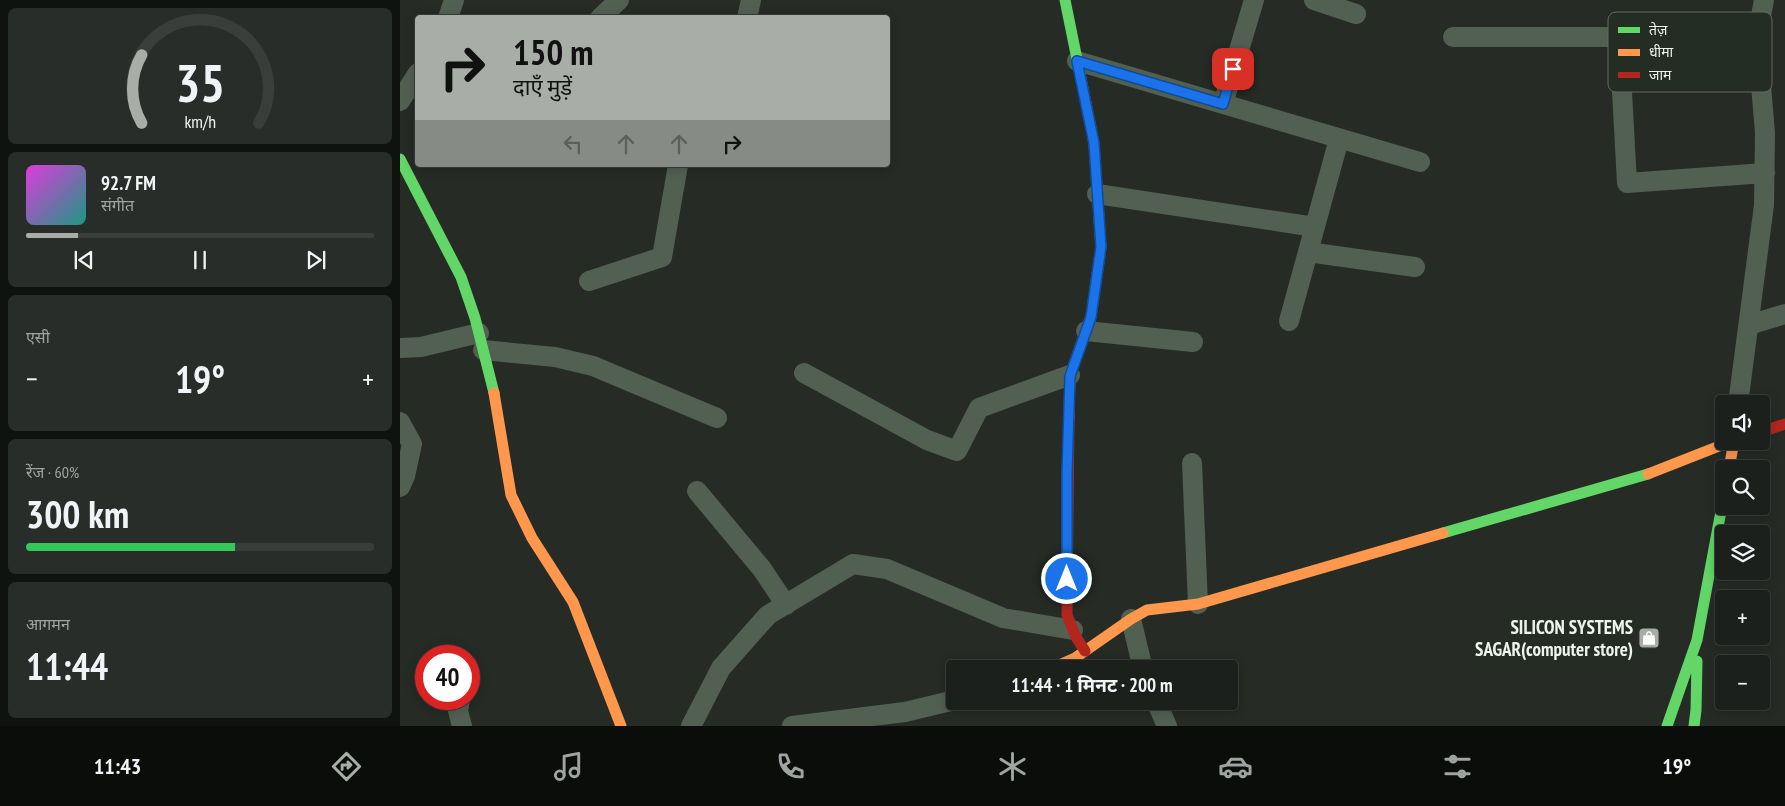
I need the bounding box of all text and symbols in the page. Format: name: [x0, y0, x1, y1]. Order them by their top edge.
legend: [1608, 12, 1772, 92]
text: तेज़: [1649, 21, 1668, 39]
text: 150 m: [513, 29, 594, 75]
icon: right: [430, 35, 495, 100]
text: धीमा: [1649, 43, 1674, 61]
pin: [1212, 48, 1254, 90]
text: 35: [175, 49, 225, 116]
icon: arrive: [1219, 55, 1247, 83]
text: जाम: [1649, 66, 1672, 84]
text: दाएँ मुड़ें: [513, 73, 572, 101]
text: km/h: [184, 110, 216, 133]
icon: left: [559, 130, 587, 158]
icon: ahead: [612, 130, 640, 158]
icon: ahead: [665, 130, 693, 158]
icon: right: [718, 130, 746, 158]
text: 92.7 FM: [101, 171, 156, 195]
text: संगीत: [101, 195, 134, 215]
icon: previous: [70, 246, 98, 274]
icon: pause: [186, 246, 214, 274]
icon: next: [302, 246, 330, 274]
text: एसी: [26, 327, 50, 347]
text: 19°: [175, 354, 225, 403]
text: −: [26, 360, 38, 397]
text: +: [362, 360, 374, 397]
map controls: [1715, 395, 1770, 710]
button: sound: [1715, 395, 1770, 450]
button: search: [1715, 460, 1770, 515]
text: रेंज · 60%: [26, 462, 79, 482]
text: 300 km: [26, 489, 129, 538]
button: layers: [1715, 525, 1770, 580]
position arrow: [1040, 552, 1092, 604]
button: +: [1715, 590, 1770, 645]
text: आगमन: [26, 614, 70, 634]
place label: SILICON SYSTEMS SAGAR(computer store): [1475, 615, 1633, 661]
shop icon: SILICON SYSTEMS SAGAR(computer store): [1637, 626, 1661, 650]
text: 11:44: [26, 641, 108, 690]
speed limit sign: 40: [415, 645, 480, 710]
button: −: [1715, 655, 1770, 710]
text: 11:44 · 1 मिनट · 200 m: [1011, 673, 1173, 697]
icon: directions: [329, 749, 364, 784]
icon: music: [551, 749, 586, 784]
icon: phone: [773, 749, 808, 784]
icon: climate: [995, 749, 1030, 784]
icon: car: [1218, 749, 1253, 784]
icon: filters: [1440, 749, 1475, 784]
text: 11:43: [94, 752, 141, 780]
text: 19°: [1662, 752, 1691, 780]

